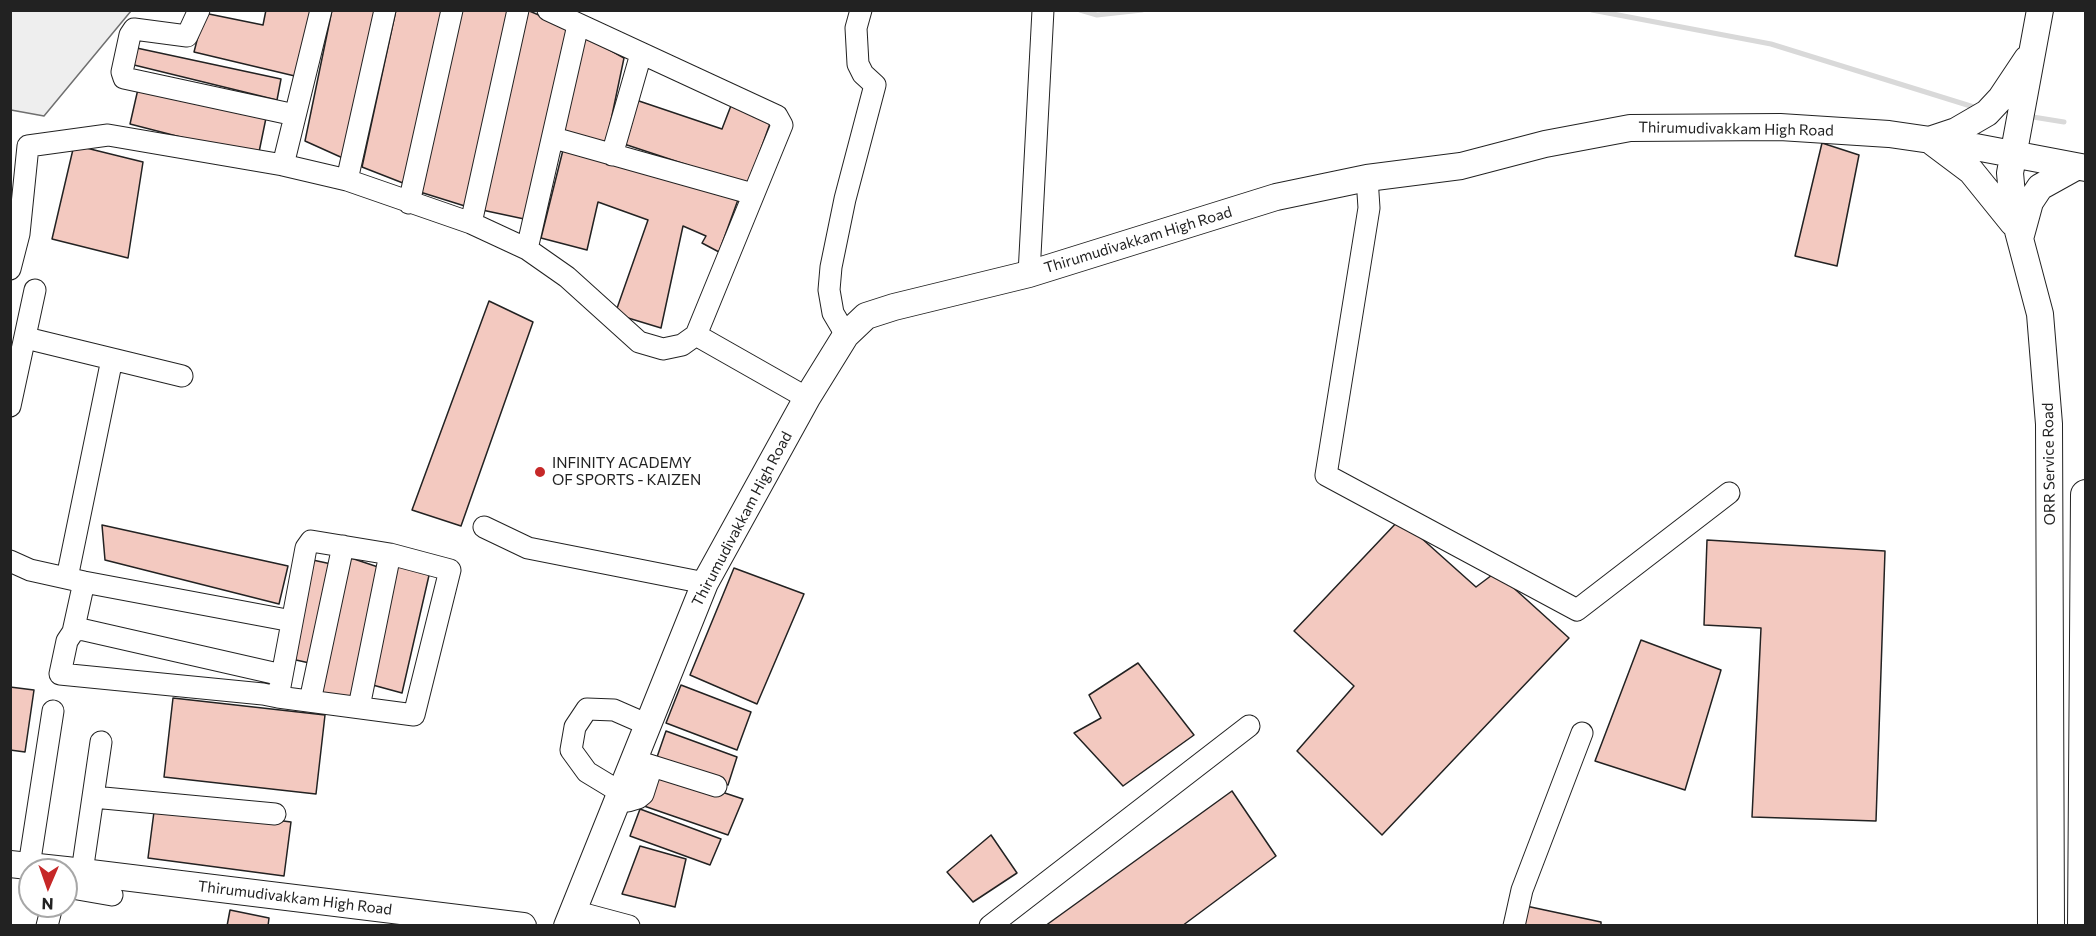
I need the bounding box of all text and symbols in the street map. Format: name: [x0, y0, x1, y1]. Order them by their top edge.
street label: Thirumudivakkam High Road: [1638, 118, 1834, 140]
street label: Thirumudivakkam High Road: [1042, 203, 1234, 277]
street label: ORR Service Road: [2039, 402, 2059, 526]
street label: Thirumudivakkam High Road: [688, 428, 796, 610]
place label: INFINITY ACADEMY OF SPORTS - KAIZEN: [552, 454, 701, 489]
marker: INFINITY ACADEMY OF SPORTS - KAIZEN: [533, 465, 547, 479]
north arrow: [18, 858, 78, 918]
street label: Thirumudivakkam High Road: [197, 877, 393, 919]
text: N: [41, 895, 54, 914]

